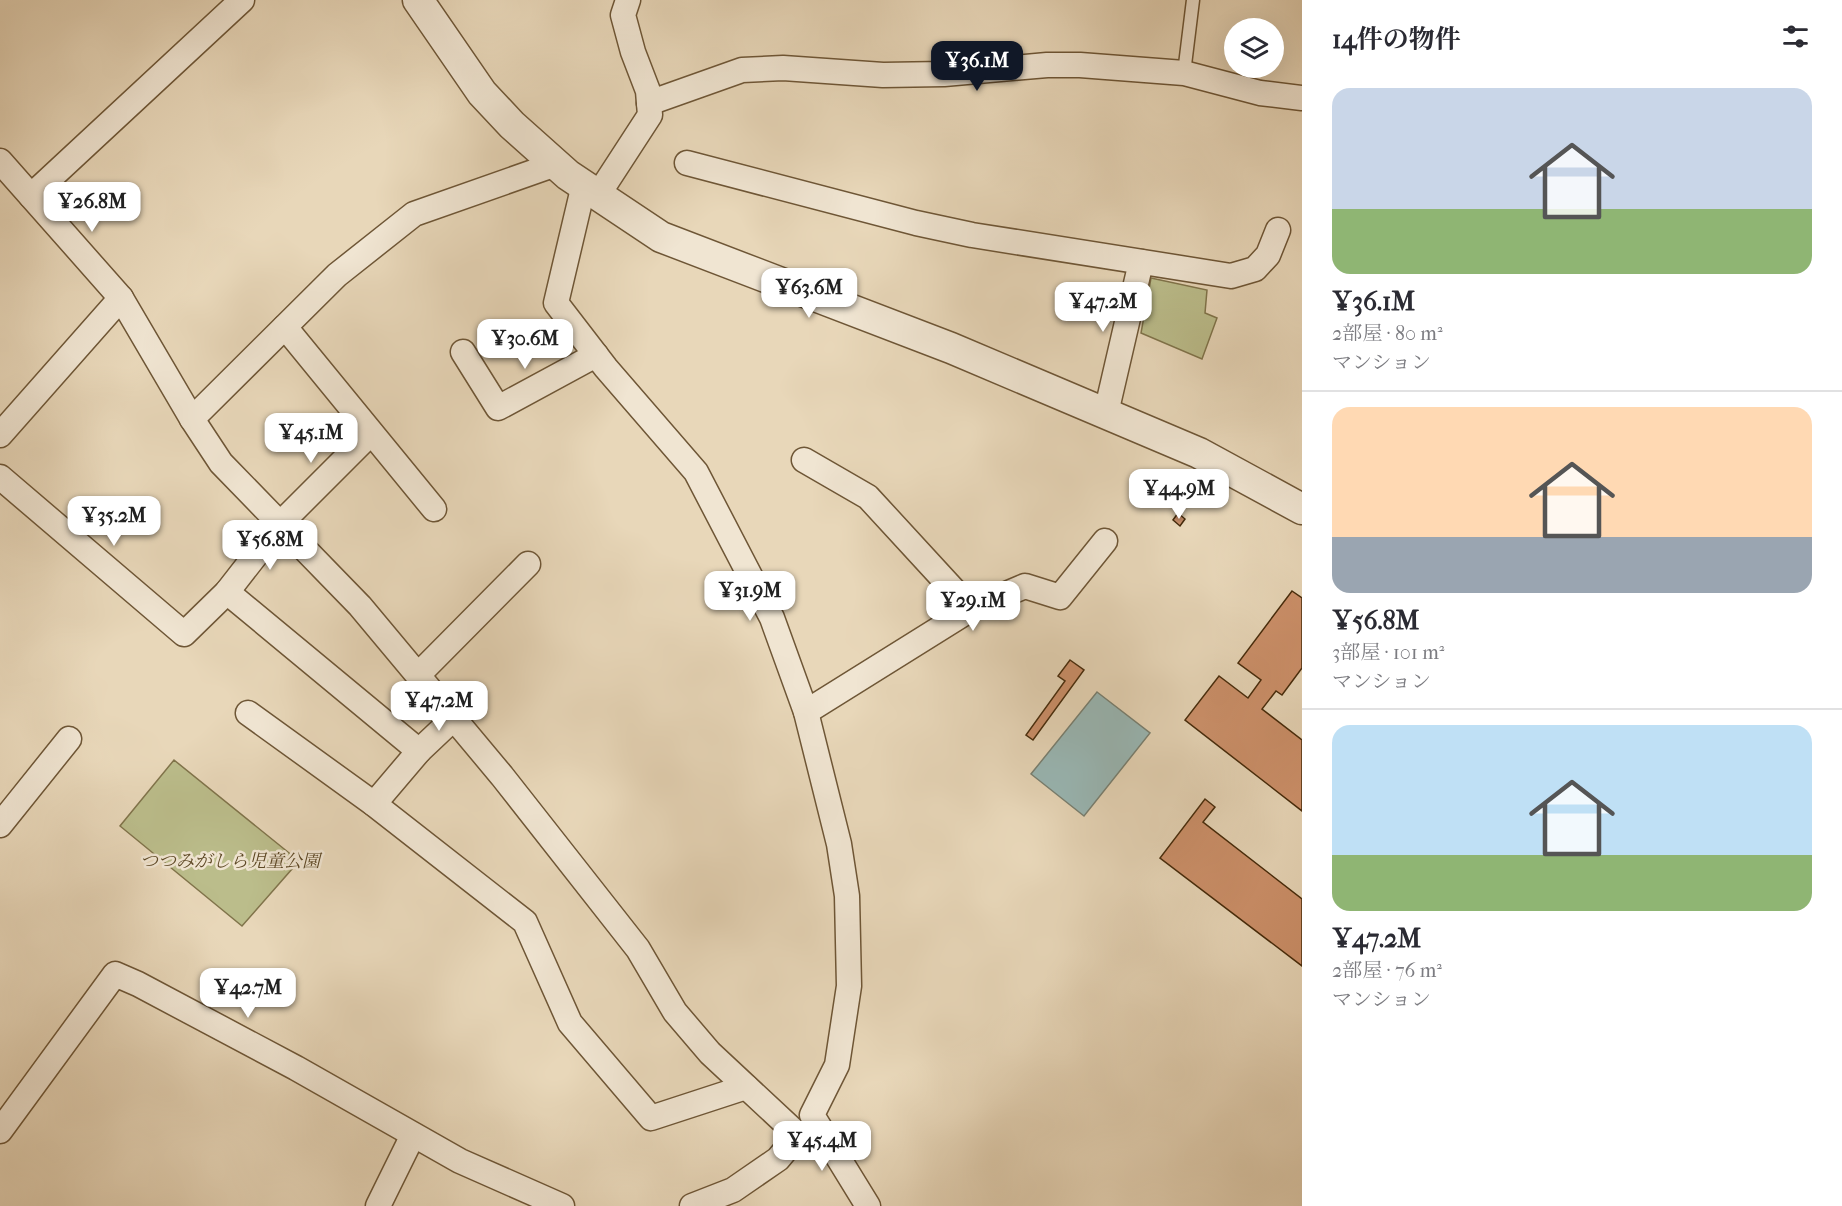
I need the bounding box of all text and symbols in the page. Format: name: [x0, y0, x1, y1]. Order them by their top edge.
map controls: [1224, 18, 1284, 78]
button: layers: [1224, 18, 1284, 78]
icon: filters: [1779, 20, 1812, 53]
text: 14件の物件: [1332, 24, 1461, 55]
pin: ¥36.1M: [928, 41, 1026, 92]
text: ¥36.1M: [945, 49, 1009, 72]
icon: home: [1518, 127, 1626, 235]
pin: ¥26.8M: [43, 182, 141, 233]
text: ¥26.8M: [58, 190, 126, 213]
pin: ¥63.6M: [760, 268, 858, 319]
text: ¥63.6M: [775, 276, 843, 299]
pin: ¥47.2M: [1054, 282, 1152, 333]
text: ¥36.1M: [1332, 286, 1415, 317]
text: ¥47.2M: [1069, 290, 1137, 313]
pin: ¥30.6M: [476, 319, 574, 370]
text: 2部屋 · 80 m²: [1332, 322, 1443, 345]
text: ¥30.6M: [491, 327, 559, 350]
text: マンション: [1332, 351, 1431, 374]
pin: ¥45.1M: [262, 413, 360, 464]
text: ¥45.1M: [279, 421, 343, 444]
icon: home: [1518, 446, 1626, 554]
pin: ¥44.9M: [1130, 469, 1228, 520]
text: ¥44.9M: [1143, 477, 1215, 500]
pin: ¥35.2M: [65, 496, 163, 547]
text: ¥35.2M: [82, 504, 146, 527]
pin: ¥56.8M: [221, 520, 319, 571]
text: ¥56.8M: [236, 528, 304, 551]
pin: ¥31.9M: [701, 571, 799, 622]
text: ¥31.9M: [718, 579, 782, 602]
pin: ¥29.1M: [924, 581, 1022, 632]
text: ¥29.1M: [940, 589, 1006, 612]
text: ¥56.8M: [1332, 605, 1419, 636]
text: 3部屋 · 101 m²: [1332, 641, 1444, 664]
text: マンション: [1332, 670, 1431, 693]
pin: ¥47.2M: [390, 681, 488, 732]
text: ¥47.2M: [405, 689, 473, 712]
icon: home: [1518, 764, 1626, 872]
park label: つつみがしら児童公園: [140, 851, 323, 872]
text: ¥47.2M: [1332, 923, 1421, 954]
text: 2部屋 · 76 m²: [1332, 959, 1442, 982]
pin: ¥42.7M: [199, 968, 297, 1019]
text: ¥42.7M: [214, 976, 282, 999]
text: マンション: [1332, 988, 1431, 1011]
pin: ¥45.4M: [773, 1121, 871, 1172]
text: ¥45.4M: [787, 1129, 857, 1152]

